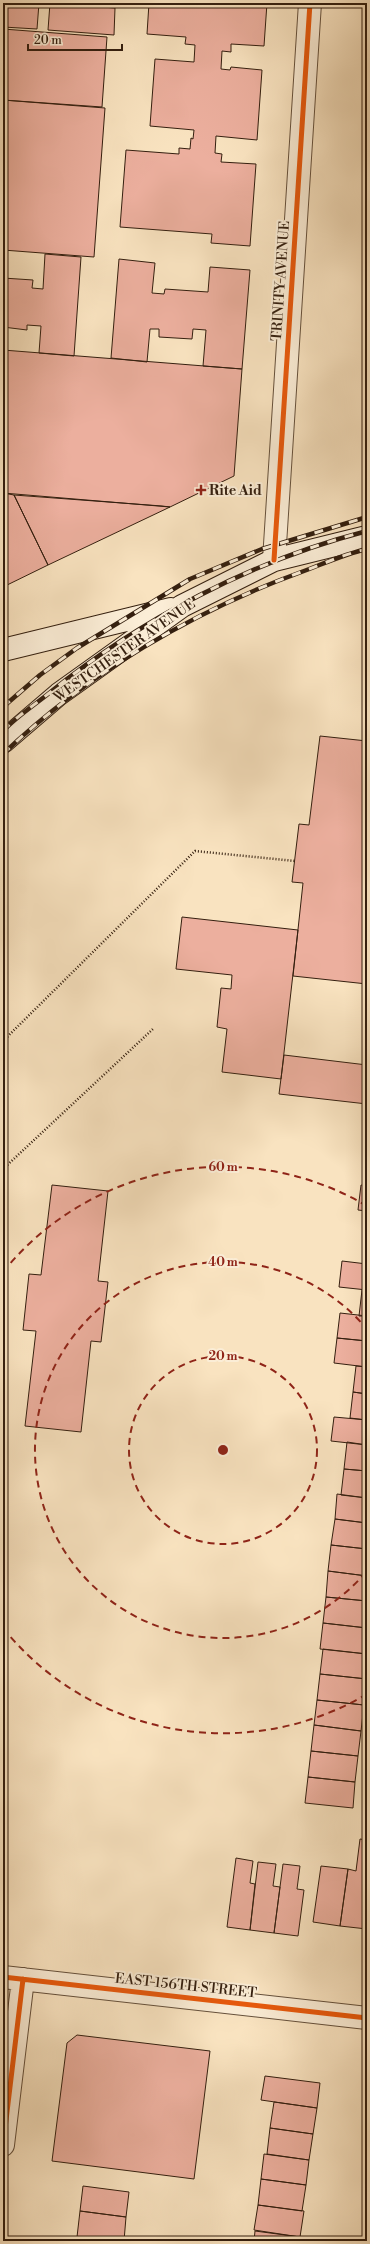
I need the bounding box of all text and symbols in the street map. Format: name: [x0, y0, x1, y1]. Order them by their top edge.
scale bar: [28, 26, 122, 52]
text: 20 m: [34, 33, 62, 48]
street label: TRINITY AVENUE: [268, 220, 294, 342]
place label: Rite Aid: [209, 482, 262, 500]
marker: Rite Aid: [196, 485, 206, 495]
street label: WESTCHESTER AVENUE: [49, 595, 199, 707]
text: 60 m: [208, 1160, 238, 1175]
text: 40 m: [208, 1255, 238, 1270]
text: 20 m: [208, 1349, 238, 1364]
centre of rings: [216, 1443, 230, 1457]
street label: EAST 156TH STREET: [114, 1970, 258, 2002]

